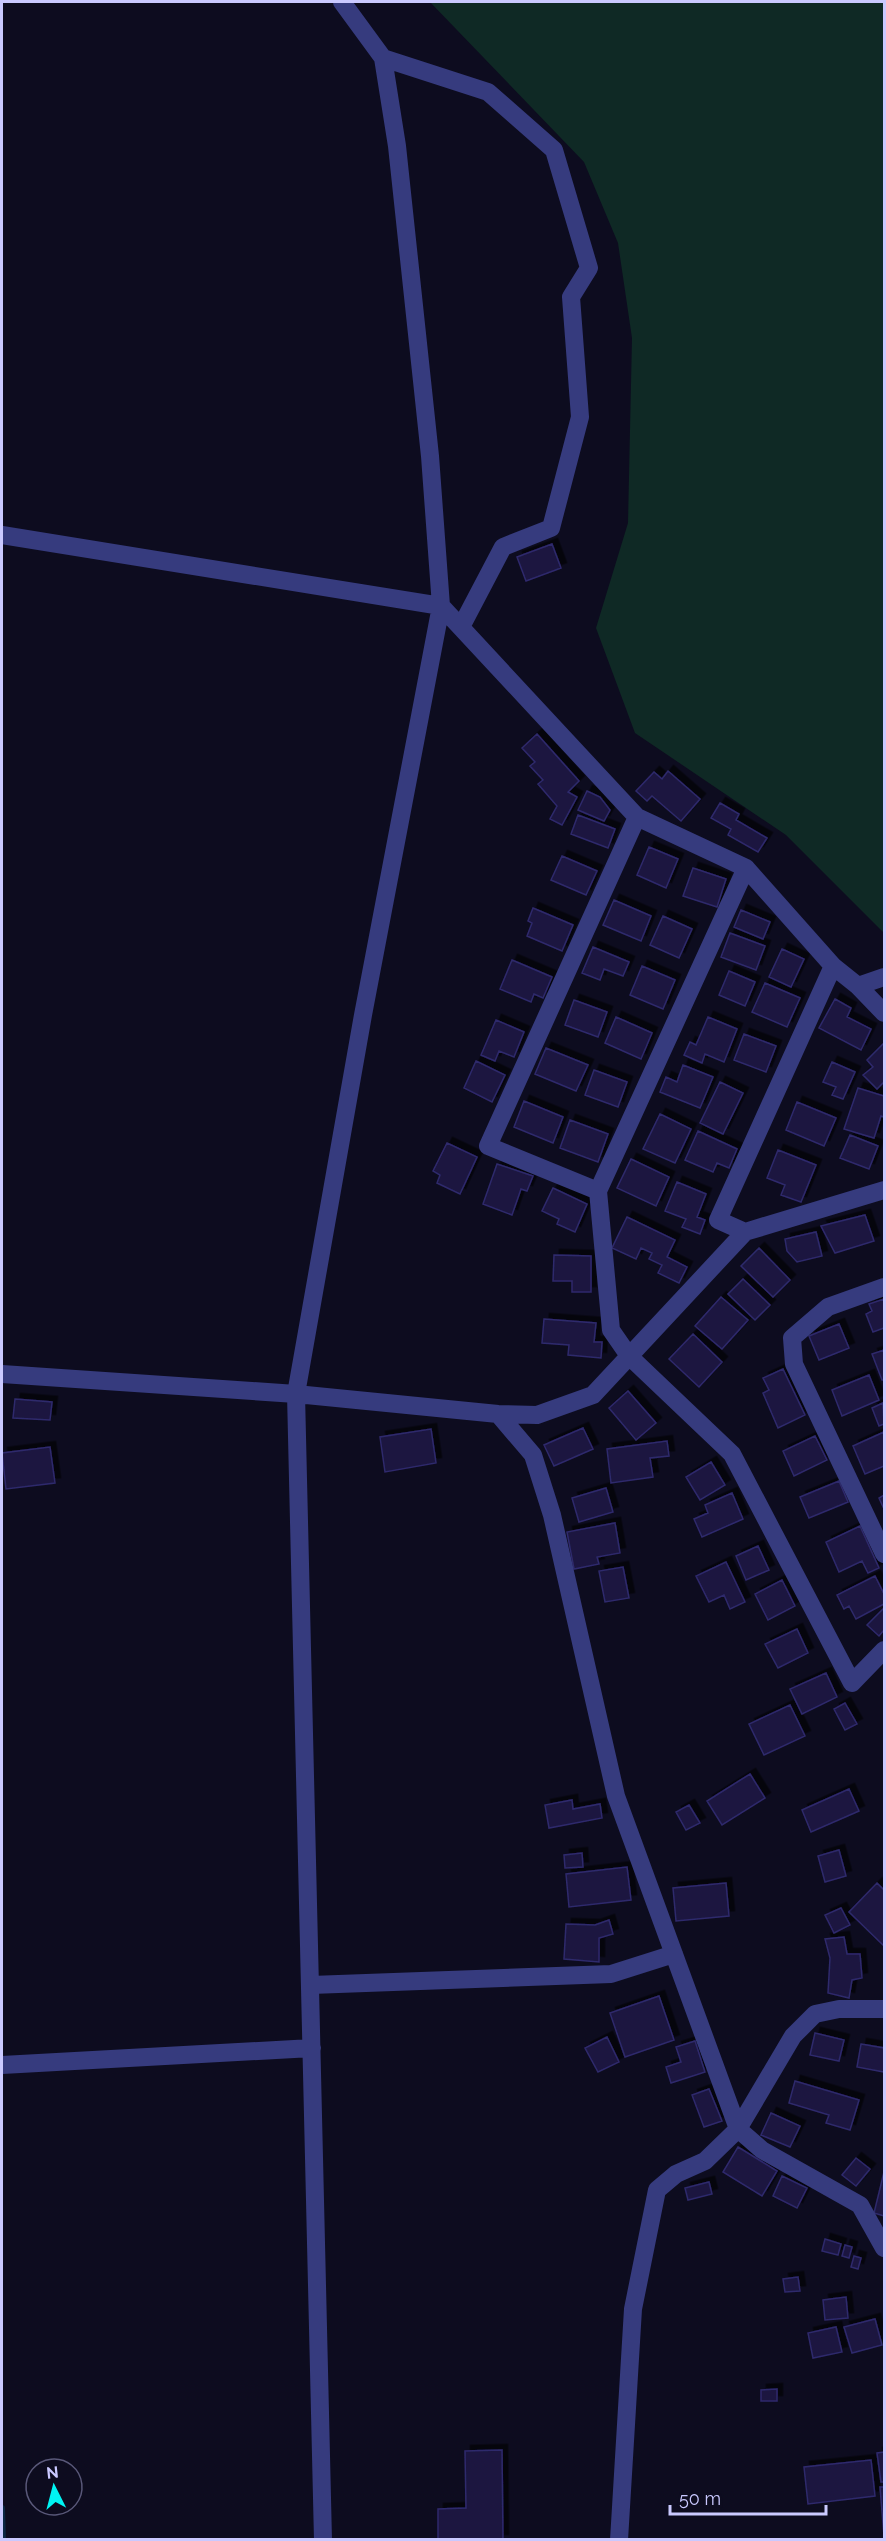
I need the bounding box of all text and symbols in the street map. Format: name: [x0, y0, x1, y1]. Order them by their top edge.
north arrow: [24, 2457, 84, 2517]
text: N: [45, 2462, 60, 2483]
scale bar: [670, 2478, 826, 2516]
text: 50 m: [679, 2488, 721, 2509]

